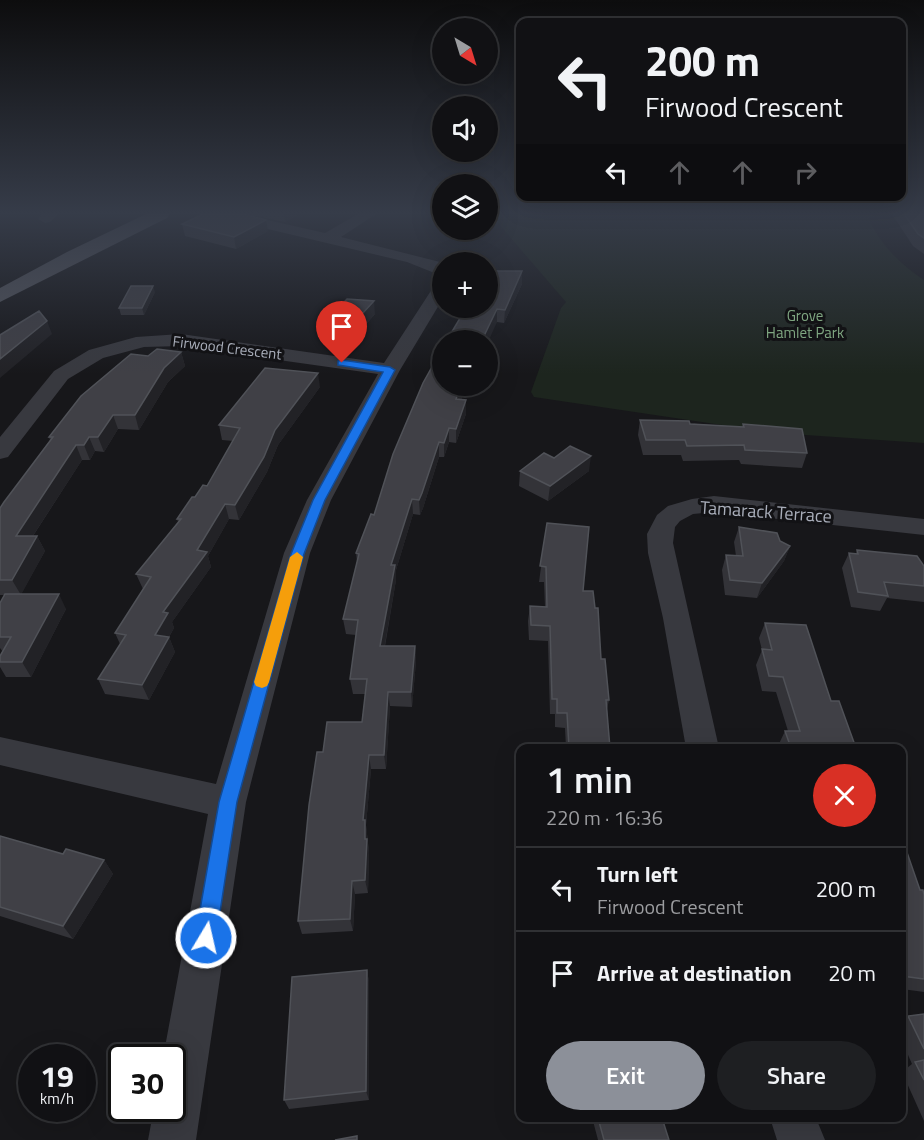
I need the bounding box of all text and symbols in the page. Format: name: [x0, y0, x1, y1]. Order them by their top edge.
north arrow: [432, 18, 498, 84]
map controls: [432, 18, 498, 396]
text: 200 m: [645, 28, 760, 92]
icon: left: [546, 42, 624, 120]
text: Firwood Crescent: [645, 86, 843, 127]
button: sound: [432, 96, 498, 162]
icon: left: [600, 156, 633, 189]
icon: ahead: [663, 156, 696, 189]
icon: ahead: [726, 156, 759, 189]
icon: right: [789, 156, 822, 189]
button: layers: [432, 174, 498, 240]
button: +: [432, 252, 498, 318]
pin: [316, 301, 367, 363]
park label: Grove Hamlet Park: [766, 304, 844, 344]
icon: arrive: [325, 310, 358, 343]
street label: Firwood Crescent: [171, 329, 284, 366]
button: −: [432, 330, 498, 396]
street label: Tamarack Terrace: [699, 493, 833, 530]
text: 1 min: [546, 752, 633, 807]
button: close: [813, 764, 876, 827]
text: 220 m · 16:36: [546, 802, 663, 833]
text: Turn left: [597, 857, 678, 891]
text: 200 m: [816, 872, 876, 906]
icon: left: [546, 873, 579, 906]
text: Firwood Crescent: [597, 891, 743, 922]
position arrow: [174, 906, 238, 970]
text: Arrive at destination: [597, 956, 792, 990]
text: 20 m: [828, 956, 876, 990]
icon: arrive: [546, 957, 579, 990]
button: Exit: [546, 1041, 705, 1110]
button: Share: [717, 1041, 876, 1110]
speed limit sign: 30: [108, 1044, 186, 1122]
text: 19: [40, 1053, 74, 1099]
text: km/h: [40, 1087, 74, 1110]

